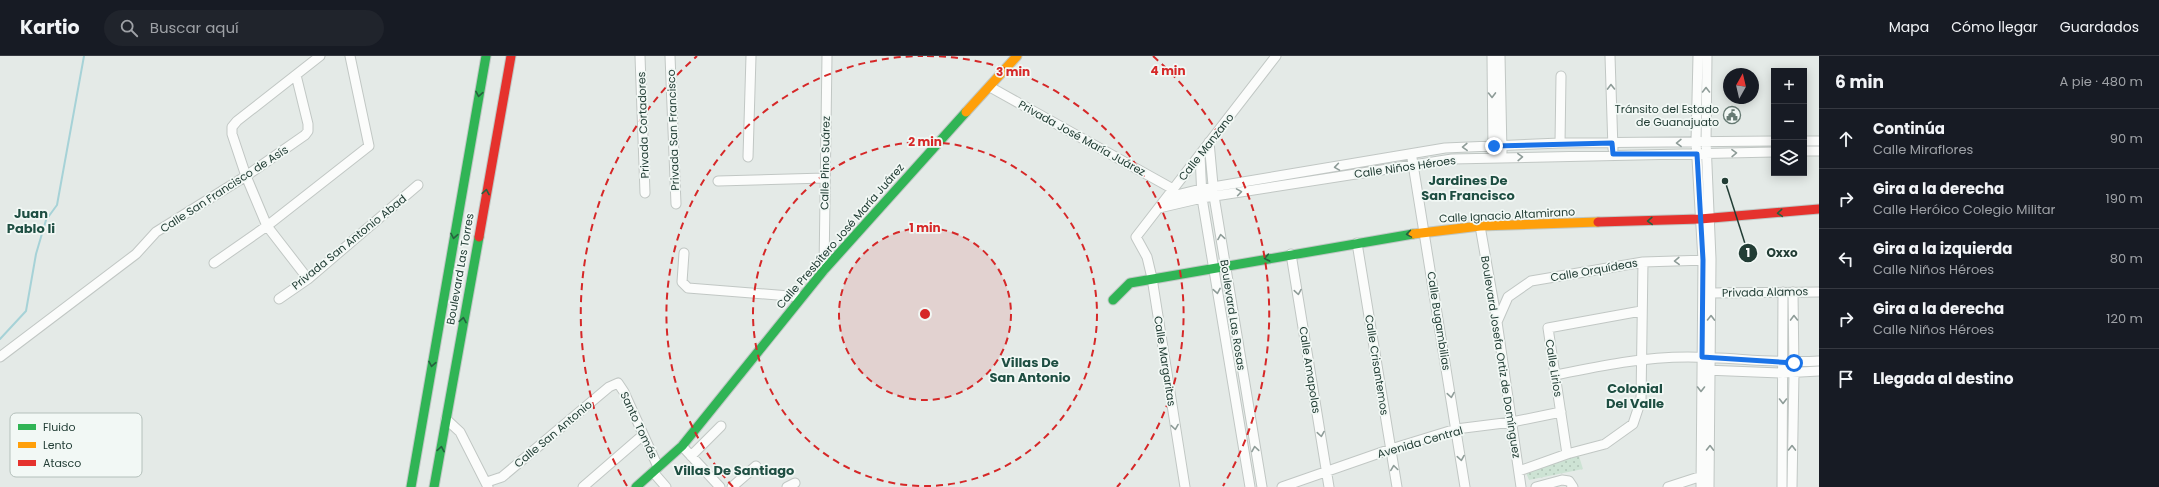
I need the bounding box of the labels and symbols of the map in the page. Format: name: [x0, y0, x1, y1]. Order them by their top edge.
text: 4 min: [1150, 62, 1186, 79]
text: 3 min: [996, 63, 1030, 80]
north arrow: [1723, 68, 1759, 104]
street label: Privada San Francisco: [663, 69, 683, 191]
street label: Privada Cortadores: [633, 71, 653, 179]
one-way arrow: [1606, 84, 1615, 90]
one-way arrow: [1702, 87, 1710, 93]
one-way arrow: [475, 91, 484, 98]
one-way arrow: [1488, 92, 1497, 98]
street label: Privada José María Juárez: [1015, 96, 1149, 180]
place label: Tránsito del Estado de Guanajuato: [1615, 101, 1719, 130]
public building icon: Tránsito del Estado de Guanajuato: [1722, 105, 1742, 125]
street label: Calle Manzano: [1175, 110, 1237, 184]
street label: Calle Pino Suárez: [816, 116, 834, 210]
text: 2 min: [908, 133, 942, 150]
route end: [1485, 137, 1503, 155]
one-way arrow: [1676, 139, 1682, 147]
street label: Calle San Francisco de Asís: [157, 141, 291, 236]
one-way arrow: [1462, 143, 1468, 152]
one-way arrow: [1731, 149, 1737, 157]
street label: Calle Niños Héroes: [1353, 152, 1457, 182]
one-way arrow: [1517, 153, 1523, 161]
street label: Calle Presbítero José María Juárez: [772, 160, 908, 312]
one-way arrow: [1334, 162, 1340, 171]
district label: Jardines De San Francisco: [1421, 171, 1515, 205]
one-way arrow: [1236, 188, 1242, 197]
one-way arrow: [481, 189, 490, 196]
street label: Privada San Antonio Abad: [288, 191, 410, 293]
street label: Calle Ignacio Altamirano: [1439, 203, 1575, 227]
district label: Juan Pablo Ii: [7, 204, 55, 238]
one-way arrow: [1777, 208, 1783, 217]
street label: Boulevard Las Torres: [442, 212, 478, 326]
one-way arrow: [1647, 217, 1653, 225]
text: 1 min: [909, 219, 941, 236]
one-way arrow: [1406, 230, 1412, 238]
one-way arrow: [450, 233, 459, 239]
one-way arrow: [1217, 234, 1226, 240]
callout: Oxxo: [1738, 241, 1805, 265]
text: 1: [1746, 244, 1750, 261]
text: Oxxo: [1766, 244, 1798, 261]
one-way arrow: [1264, 253, 1270, 262]
street label: Calle Orquídeas: [1549, 254, 1639, 286]
street label: Boulevard Josefa Ortiz de Domínguez: [1477, 255, 1525, 459]
one-way arrow: [1674, 256, 1680, 265]
street label: Boulevard Las Rosas: [1216, 258, 1250, 372]
street label: Calle Bugambilias: [1423, 270, 1455, 372]
street label: Privada Alamos: [1722, 283, 1809, 301]
one-way arrow: [1212, 288, 1221, 294]
one-way arrow: [1293, 289, 1301, 295]
centre of rings: [918, 307, 932, 321]
street label: Calle Crisantemos: [1361, 314, 1393, 417]
street label: Calle Margaritas: [1150, 315, 1180, 407]
one-way arrow: [1707, 315, 1715, 321]
one-way arrow: [1790, 315, 1798, 321]
one-way arrow: [459, 317, 467, 324]
street label: Calle Amapolas: [1295, 325, 1325, 415]
street label: Calle Lirios: [1542, 338, 1566, 398]
district label: Villas De San Antonio: [989, 353, 1071, 387]
route start: [1785, 354, 1803, 372]
one-way arrow: [428, 361, 437, 367]
district label: Colonial Del Valle: [1606, 379, 1664, 413]
one-way arrow: [1697, 386, 1705, 392]
street label: Santo Tomás: [616, 389, 662, 461]
one-way arrow: [1446, 392, 1455, 398]
street label: Calle San Antonio: [511, 397, 595, 471]
one-way arrow: [1779, 398, 1787, 404]
legend: [10, 413, 142, 477]
text: Fluido: [43, 419, 75, 435]
street label: Avenida Central: [1375, 422, 1465, 462]
one-way arrow: [1170, 424, 1179, 430]
one-way arrow: [1316, 431, 1324, 437]
text: Lento: [43, 437, 73, 453]
one-way arrow: [436, 445, 445, 452]
one-way arrow: [1251, 445, 1260, 452]
one-way arrow: [1706, 445, 1714, 451]
one-way arrow: [1788, 445, 1797, 451]
text: Atasco: [43, 455, 81, 471]
one-way arrow: [1456, 455, 1465, 461]
district label: Villas De Santiago: [674, 461, 794, 480]
one-way arrow: [1390, 465, 1399, 471]

